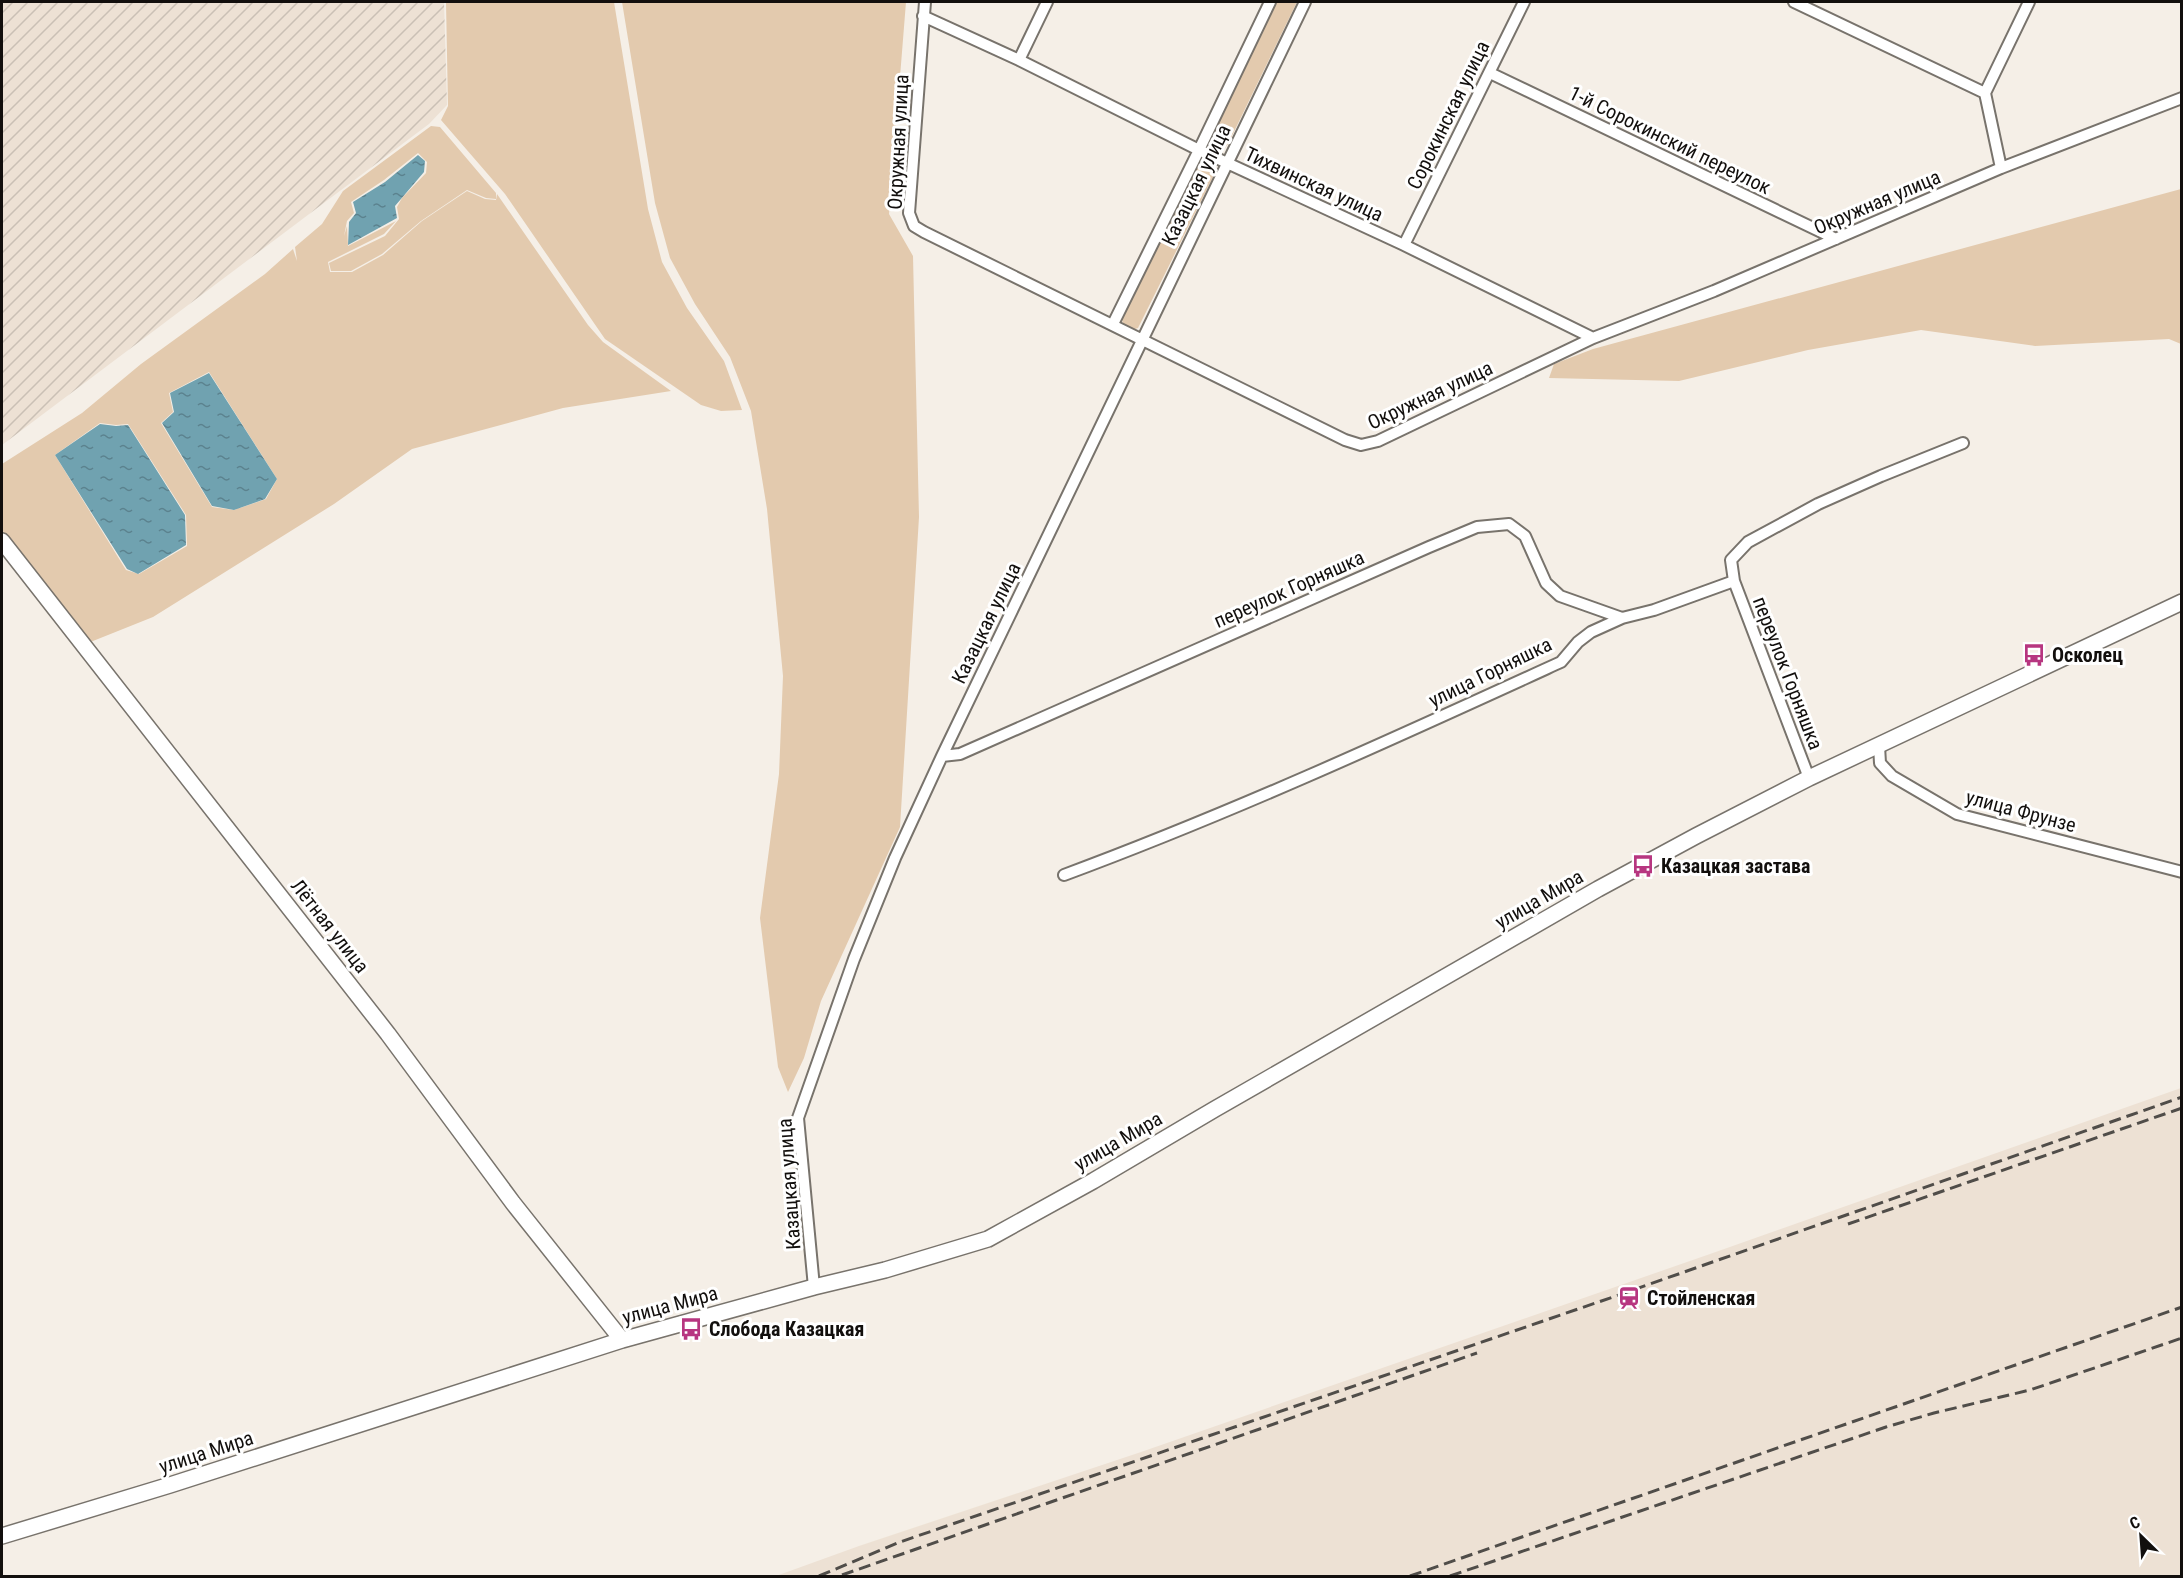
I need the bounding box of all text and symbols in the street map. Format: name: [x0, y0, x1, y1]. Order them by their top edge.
street label: Сорокинская улица: [1402, 37, 1494, 193]
street label: Окружная улица: [882, 74, 914, 210]
street label: 1-й Сорокинский переулок: [1565, 81, 1775, 199]
street label: Казацкая улица: [1156, 121, 1236, 249]
street label: Тихвинская улица: [1241, 141, 1387, 227]
street label: Окружная улица: [1810, 165, 1944, 239]
street label: Окружная улица: [1364, 356, 1496, 434]
street label: переулок Горняшка: [1210, 545, 1368, 633]
street label: Казацкая улица: [946, 559, 1026, 687]
street label: переулок Горняшка: [1748, 593, 1828, 753]
street label: улица Горняшка: [1425, 632, 1555, 712]
bus stop icon: Осколец: [2021, 642, 2047, 668]
place label: Осколец: [2052, 643, 2123, 667]
street label: улица Фрунзе: [1963, 785, 2079, 837]
bus stop icon: Казацкая застава: [1630, 853, 1656, 879]
place label: Казацкая застава: [1661, 854, 1810, 878]
street label: улица Мира: [1491, 864, 1587, 934]
street label: Лётная улица: [286, 874, 374, 978]
street label: улица Мира: [1070, 1106, 1166, 1176]
street label: Казацкая улица: [772, 1118, 806, 1250]
street label: улица Мира: [620, 1281, 720, 1329]
station icon: Стойленская: [1616, 1285, 1642, 1311]
place label: Стойленская: [1647, 1286, 1755, 1310]
bus stop icon: Слобода Казацкая: [678, 1316, 704, 1342]
place label: Слобода Казацкая: [709, 1317, 864, 1341]
street label: улица Мира: [156, 1425, 256, 1479]
north arrow: [2111, 1506, 2171, 1566]
text: С: [2127, 1512, 2143, 1533]

